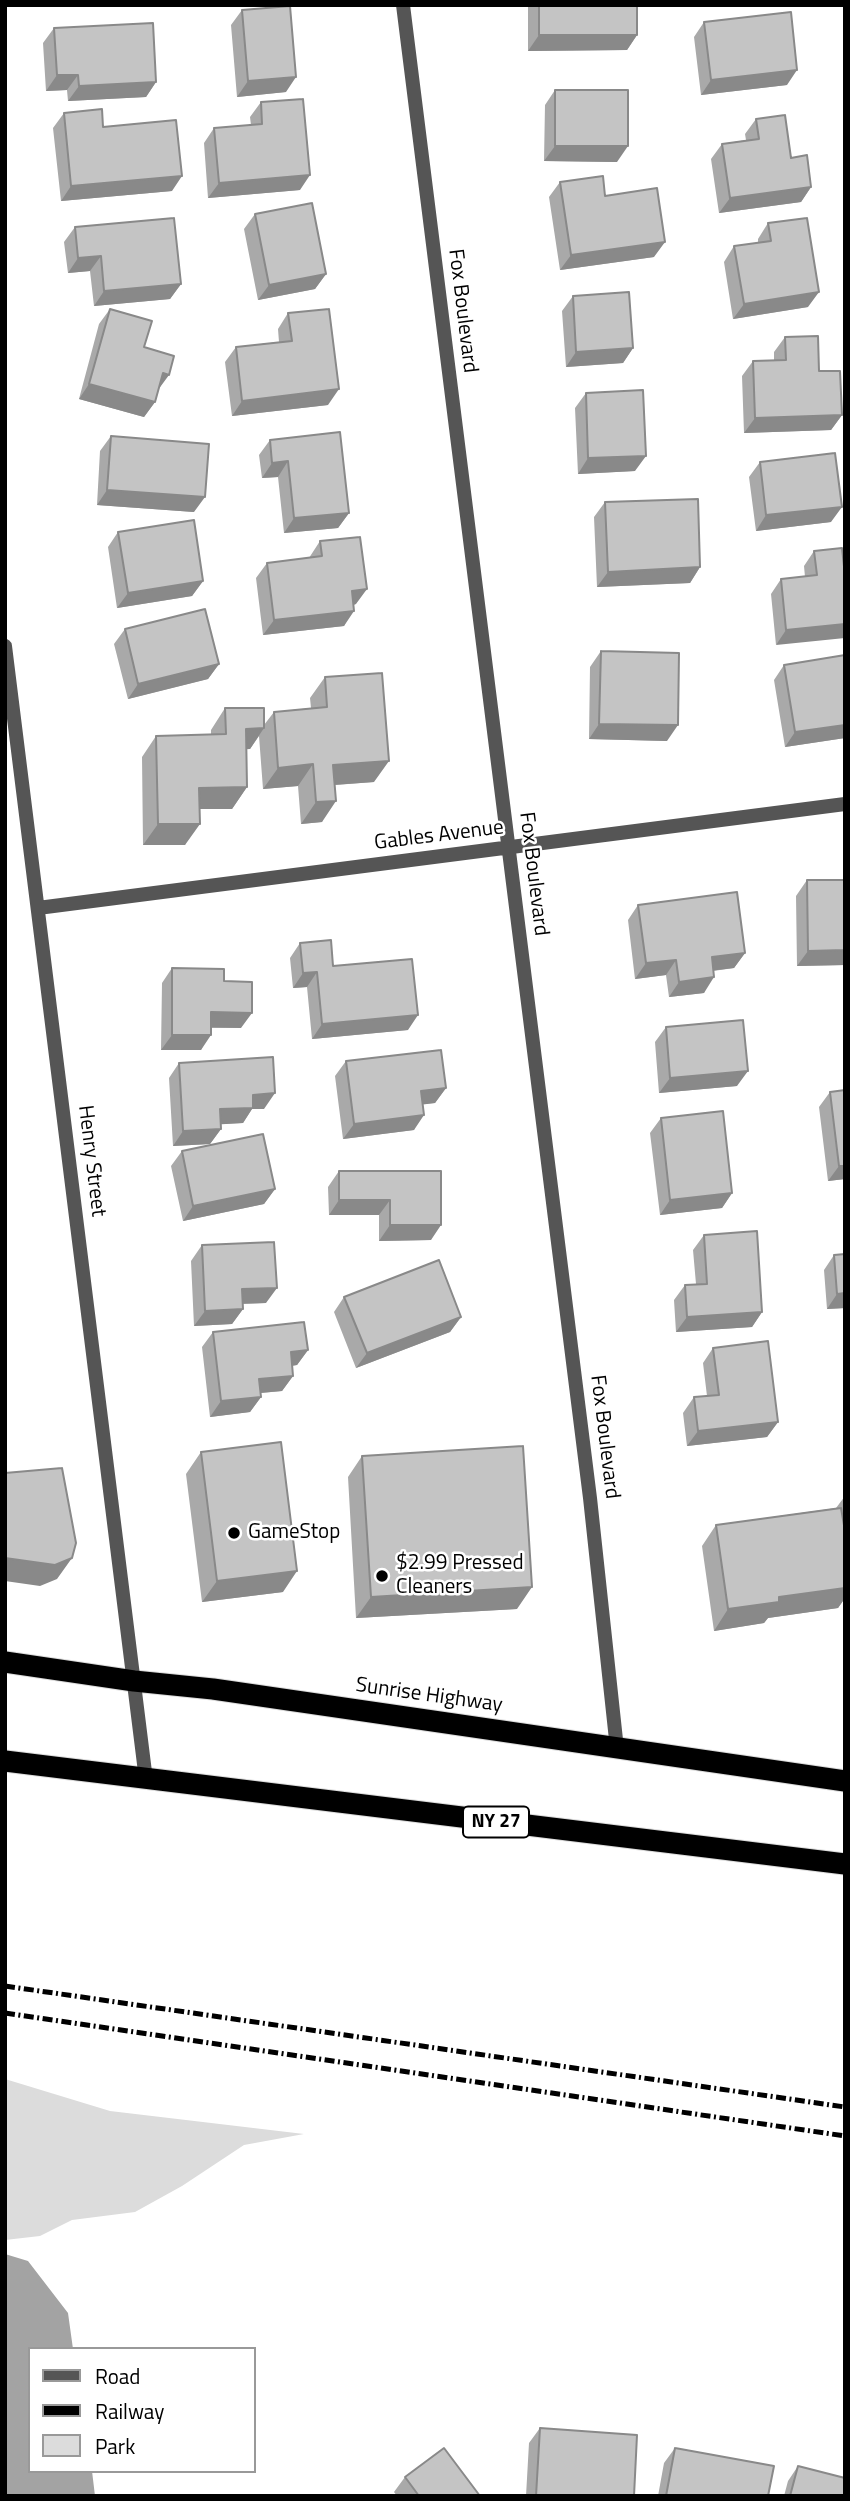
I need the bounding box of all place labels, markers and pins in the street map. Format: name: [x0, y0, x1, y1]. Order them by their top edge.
place label: GameStop: [248, 1520, 340, 1546]
marker: GameStop: [226, 1525, 242, 1541]
place label: $2.99 Pressed Cleaners: [396, 1551, 524, 1601]
marker: $2.99 Pressed Cleaners: [374, 1568, 390, 1584]

